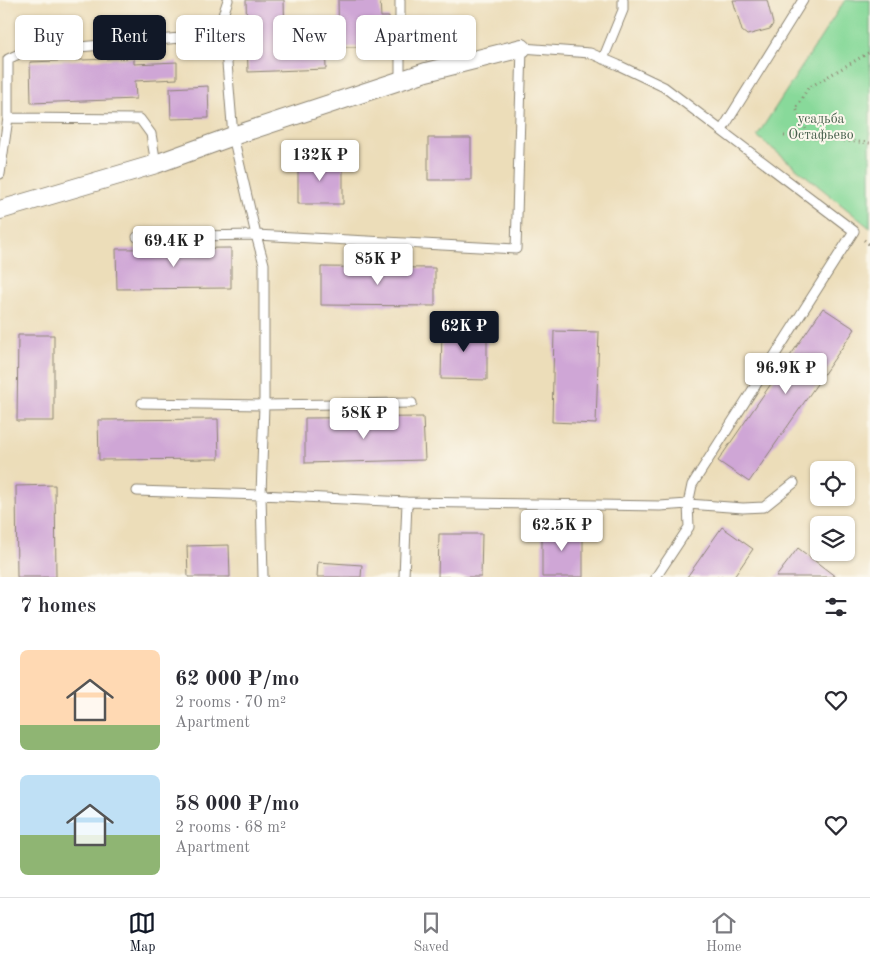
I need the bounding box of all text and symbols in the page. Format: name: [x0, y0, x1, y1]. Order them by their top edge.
chip: Buy: [15, 15, 83, 60]
chip: Rent: [93, 15, 166, 60]
chip: Filters: [176, 15, 263, 60]
chip: New: [273, 15, 346, 60]
chip: Apartment: [356, 15, 476, 60]
park label: усадьба Остафьево: [788, 112, 854, 143]
pin: 132K ₽: [279, 140, 361, 182]
text: 132K ₽: [292, 148, 348, 164]
pin: 69.4K ₽: [128, 226, 220, 268]
text: 69.4K ₽: [144, 234, 204, 250]
pin: 85K ₽: [343, 244, 413, 286]
text: 85K ₽: [355, 252, 401, 268]
pin: 62K ₽: [429, 310, 499, 353]
text: 62K ₽: [441, 319, 487, 335]
pin: 96.9K ₽: [740, 352, 832, 395]
text: 96.9K ₽: [756, 361, 816, 377]
pin: 58K ₽: [329, 398, 399, 440]
text: 58K ₽: [341, 406, 387, 422]
map controls: [810, 461, 855, 561]
button: locate: [810, 461, 855, 506]
pin: 62.5K ₽: [516, 510, 608, 552]
button: layers: [810, 516, 855, 561]
text: 62.5K ₽: [532, 518, 592, 534]
icon: filters: [822, 593, 850, 621]
text: 7 homes: [20, 596, 96, 617]
text: 62 000 ₽/mo: [175, 669, 299, 690]
icon: home: [60, 670, 120, 730]
icon: heart: [822, 686, 850, 714]
text: 2 rooms · 70 m²: [175, 695, 286, 711]
text: Apartment: [175, 715, 250, 731]
text: 58 000 ₽/mo: [175, 794, 299, 815]
icon: home: [60, 795, 120, 855]
icon: heart: [822, 811, 850, 839]
text: 2 rooms · 68 m²: [175, 820, 286, 836]
text: Apartment: [175, 840, 250, 856]
tab: Map: [128, 909, 156, 956]
tab: Saved: [413, 909, 449, 956]
tab: Home: [706, 909, 742, 956]

